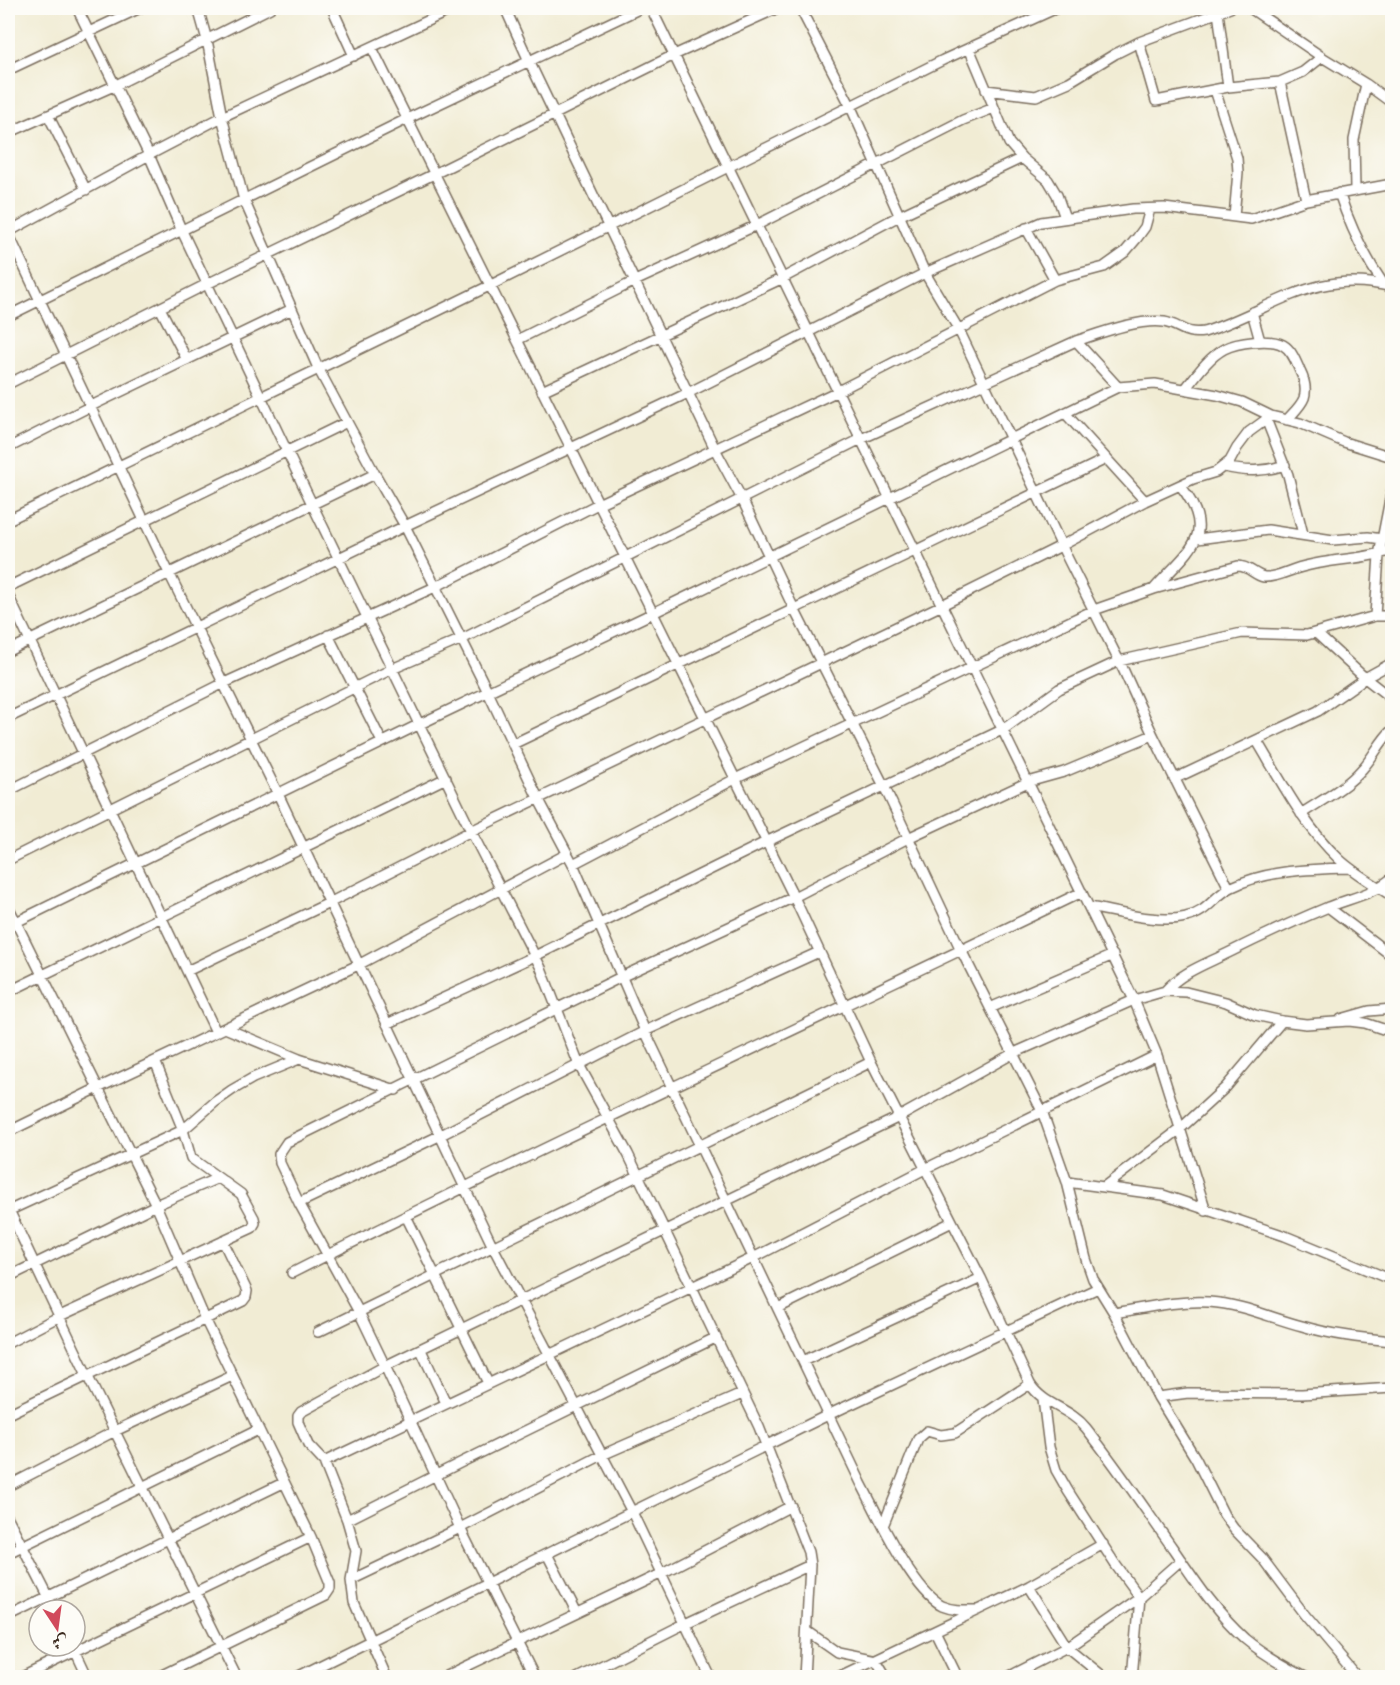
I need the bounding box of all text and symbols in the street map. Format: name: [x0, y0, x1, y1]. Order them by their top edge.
north arrow: [27, 1598, 87, 1658]
text: ش: [49, 1627, 70, 1653]

